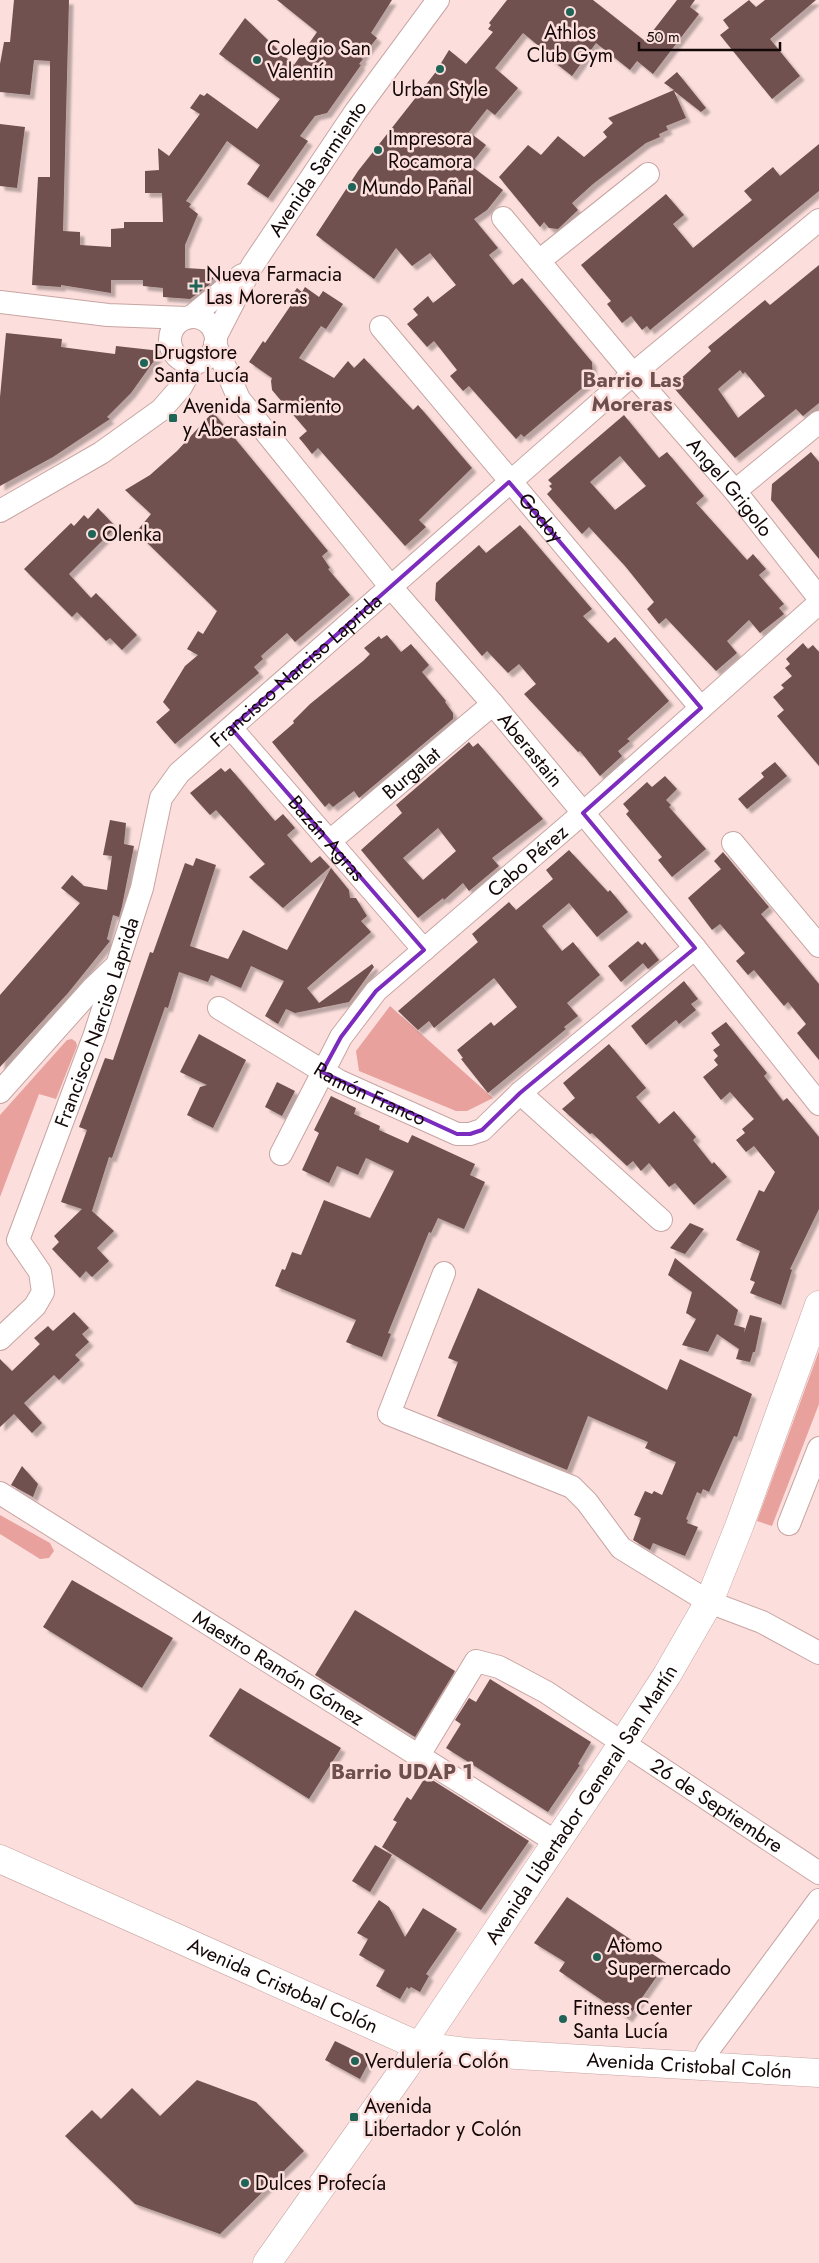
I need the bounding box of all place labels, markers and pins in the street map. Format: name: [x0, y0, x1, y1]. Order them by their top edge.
marker: Athlos Club Gym: [564, 6, 576, 18]
place label: Athlos Club Gym: [527, 18, 613, 70]
place label: Colegio San Valentín: [267, 34, 371, 86]
marker: Colegio San Valentín: [251, 54, 263, 66]
marker: Urban Style: [434, 63, 446, 75]
place label: Urban Style: [392, 75, 488, 104]
place label: Impresora Rocamora: [388, 124, 472, 176]
marker: Impresora Rocamora: [372, 144, 384, 156]
place label: Mundo Pañal: [362, 173, 472, 202]
marker: Mundo Pañal: [346, 181, 358, 193]
place label: Nueva Farmacia Las Moreras: [206, 260, 342, 312]
marker: Nueva Farmacia Las Moreras: [190, 280, 202, 292]
place label: Drugstore Santa Lucía: [154, 338, 249, 390]
marker: Drugstore Santa Lucía: [138, 357, 150, 369]
place label: Avenida Sarmiento y Aberastain: [183, 392, 342, 444]
marker: Avenida Sarmiento y Aberastain: [167, 412, 179, 424]
place label: Olenka: [102, 520, 162, 549]
marker: Olenka: [86, 528, 98, 540]
place label: Atomo Supermercado: [607, 1931, 731, 1983]
marker: Atomo Supermercado: [591, 1951, 603, 1963]
place label: Fitness Center Santa Lucía: [573, 1994, 693, 2046]
marker: Fitness Center Santa Lucía: [557, 2013, 569, 2025]
place label: Verdulería Colón: [365, 2047, 509, 2076]
marker: Verdulería Colón: [349, 2055, 361, 2067]
place label: Avenida Libertador y Colón: [364, 2092, 522, 2144]
marker: Avenida Libertador y Colón: [348, 2111, 360, 2123]
place label: Dulces Profecía: [255, 2169, 386, 2198]
marker: Dulces Profecía: [239, 2177, 251, 2189]

